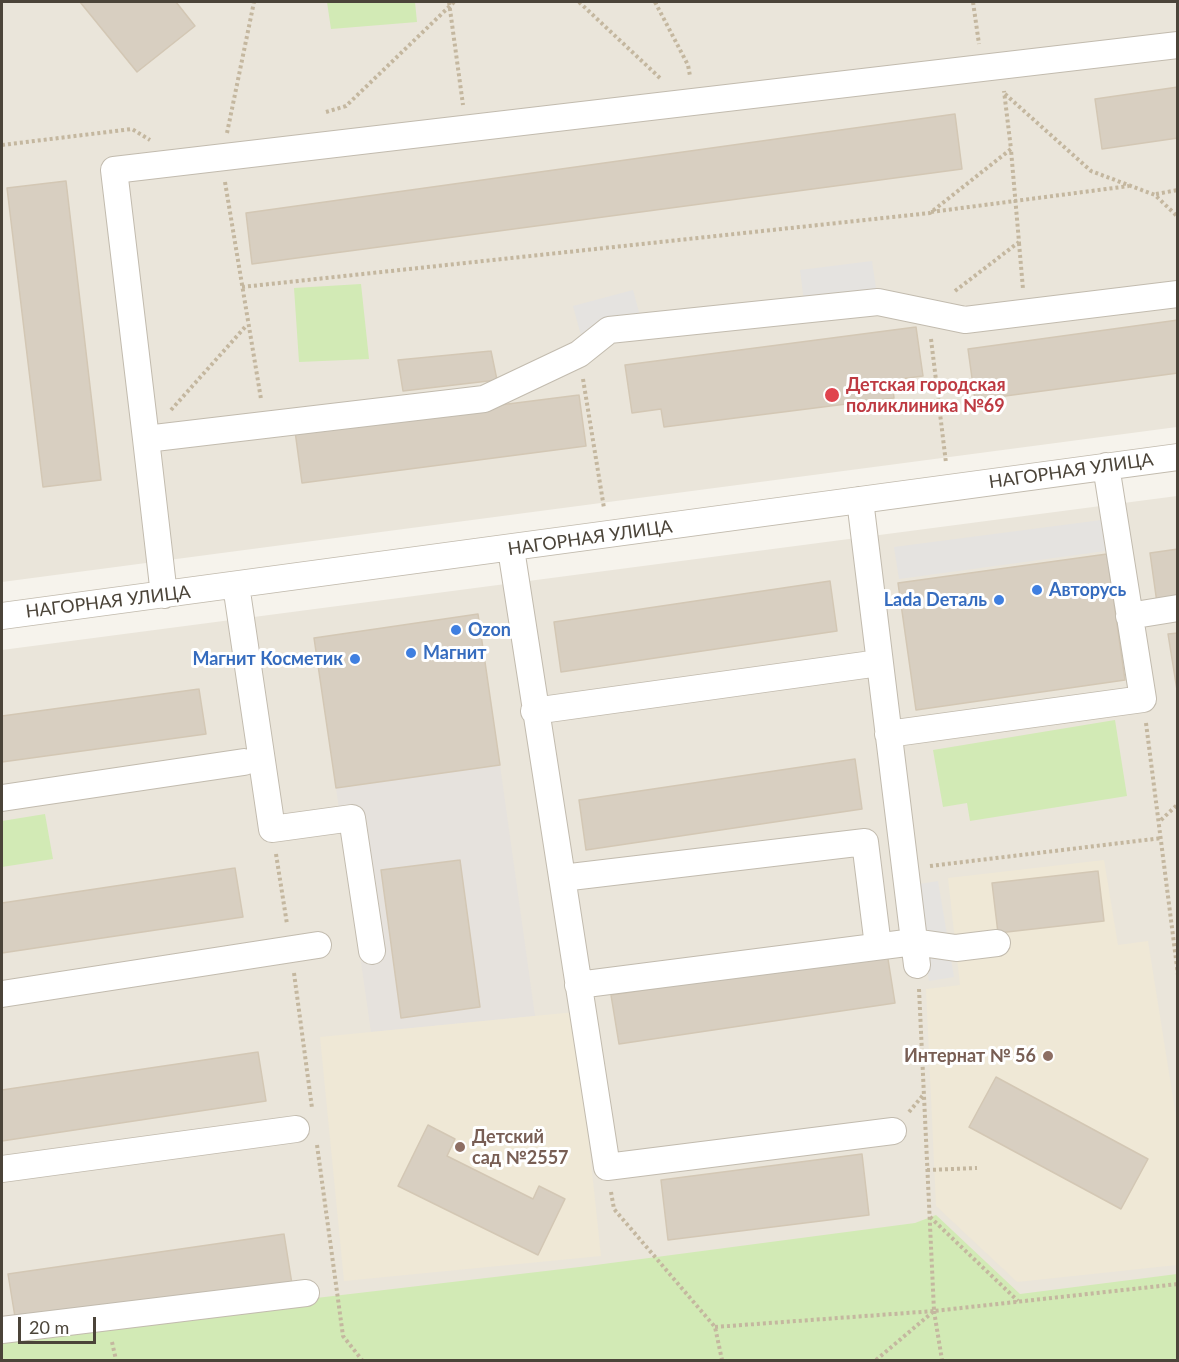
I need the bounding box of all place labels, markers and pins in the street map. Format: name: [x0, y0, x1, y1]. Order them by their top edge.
place label: Детская городская поликлиника №69: [846, 374, 1006, 416]
marker: Детская городская поликлиника №69: [823, 386, 841, 404]
place label: Авторусь: [1049, 579, 1126, 601]
marker: Авторусь: [1030, 583, 1044, 597]
place label: Lada Dеталь: [884, 589, 987, 611]
marker: Lada Dеталь: [992, 593, 1006, 607]
place label: Ozon: [468, 619, 511, 641]
marker: Ozon: [449, 623, 463, 637]
place label: Магнит: [423, 642, 486, 664]
marker: Магнит: [404, 646, 418, 660]
place label: Магнит Косметик: [192, 648, 343, 670]
marker: Магнит Косметик: [348, 652, 362, 666]
place label: Интернат № 56: [904, 1045, 1036, 1067]
marker: Интернат № 56: [1041, 1049, 1055, 1063]
place label: Детский сад №2557: [472, 1126, 569, 1168]
marker: Детский сад №2557: [453, 1140, 467, 1154]

